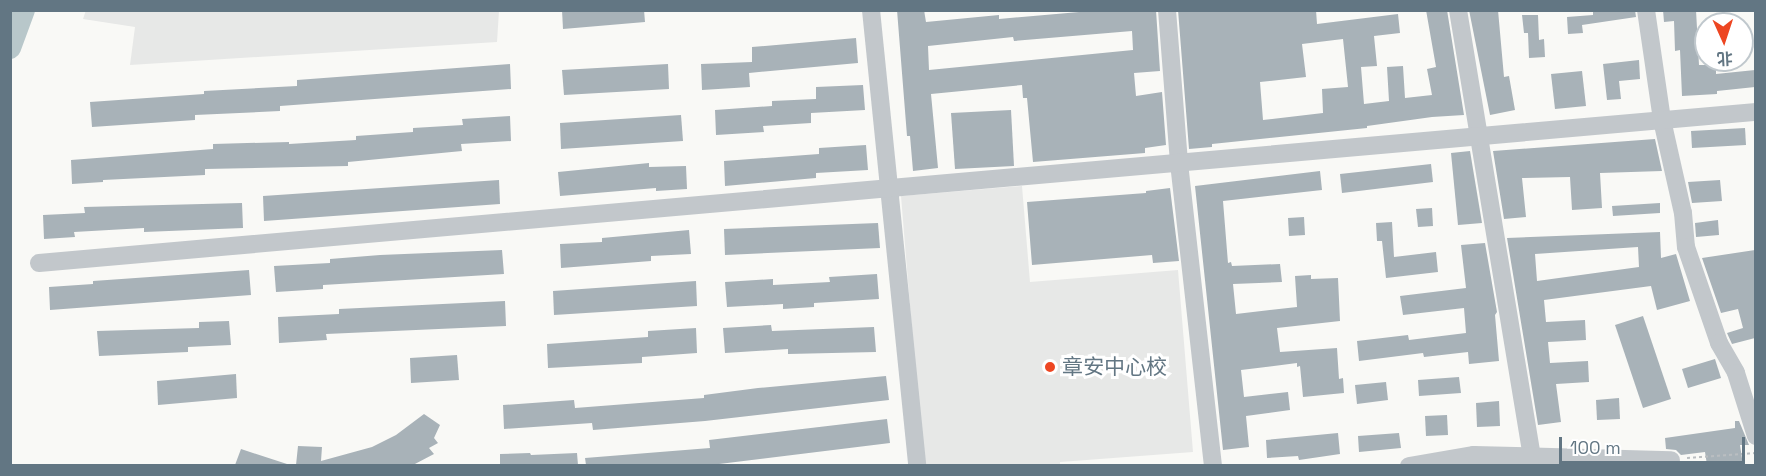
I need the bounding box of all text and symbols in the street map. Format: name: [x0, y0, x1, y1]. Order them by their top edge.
north arrow: [1694, 12, 1754, 72]
text: 北: [1716, 48, 1733, 69]
place label: 章安中心校: [1062, 354, 1167, 380]
marker: 章安中心校: [1043, 360, 1057, 374]
scale bar: [1562, 425, 1748, 463]
text: 100 m: [1570, 436, 1621, 459]

